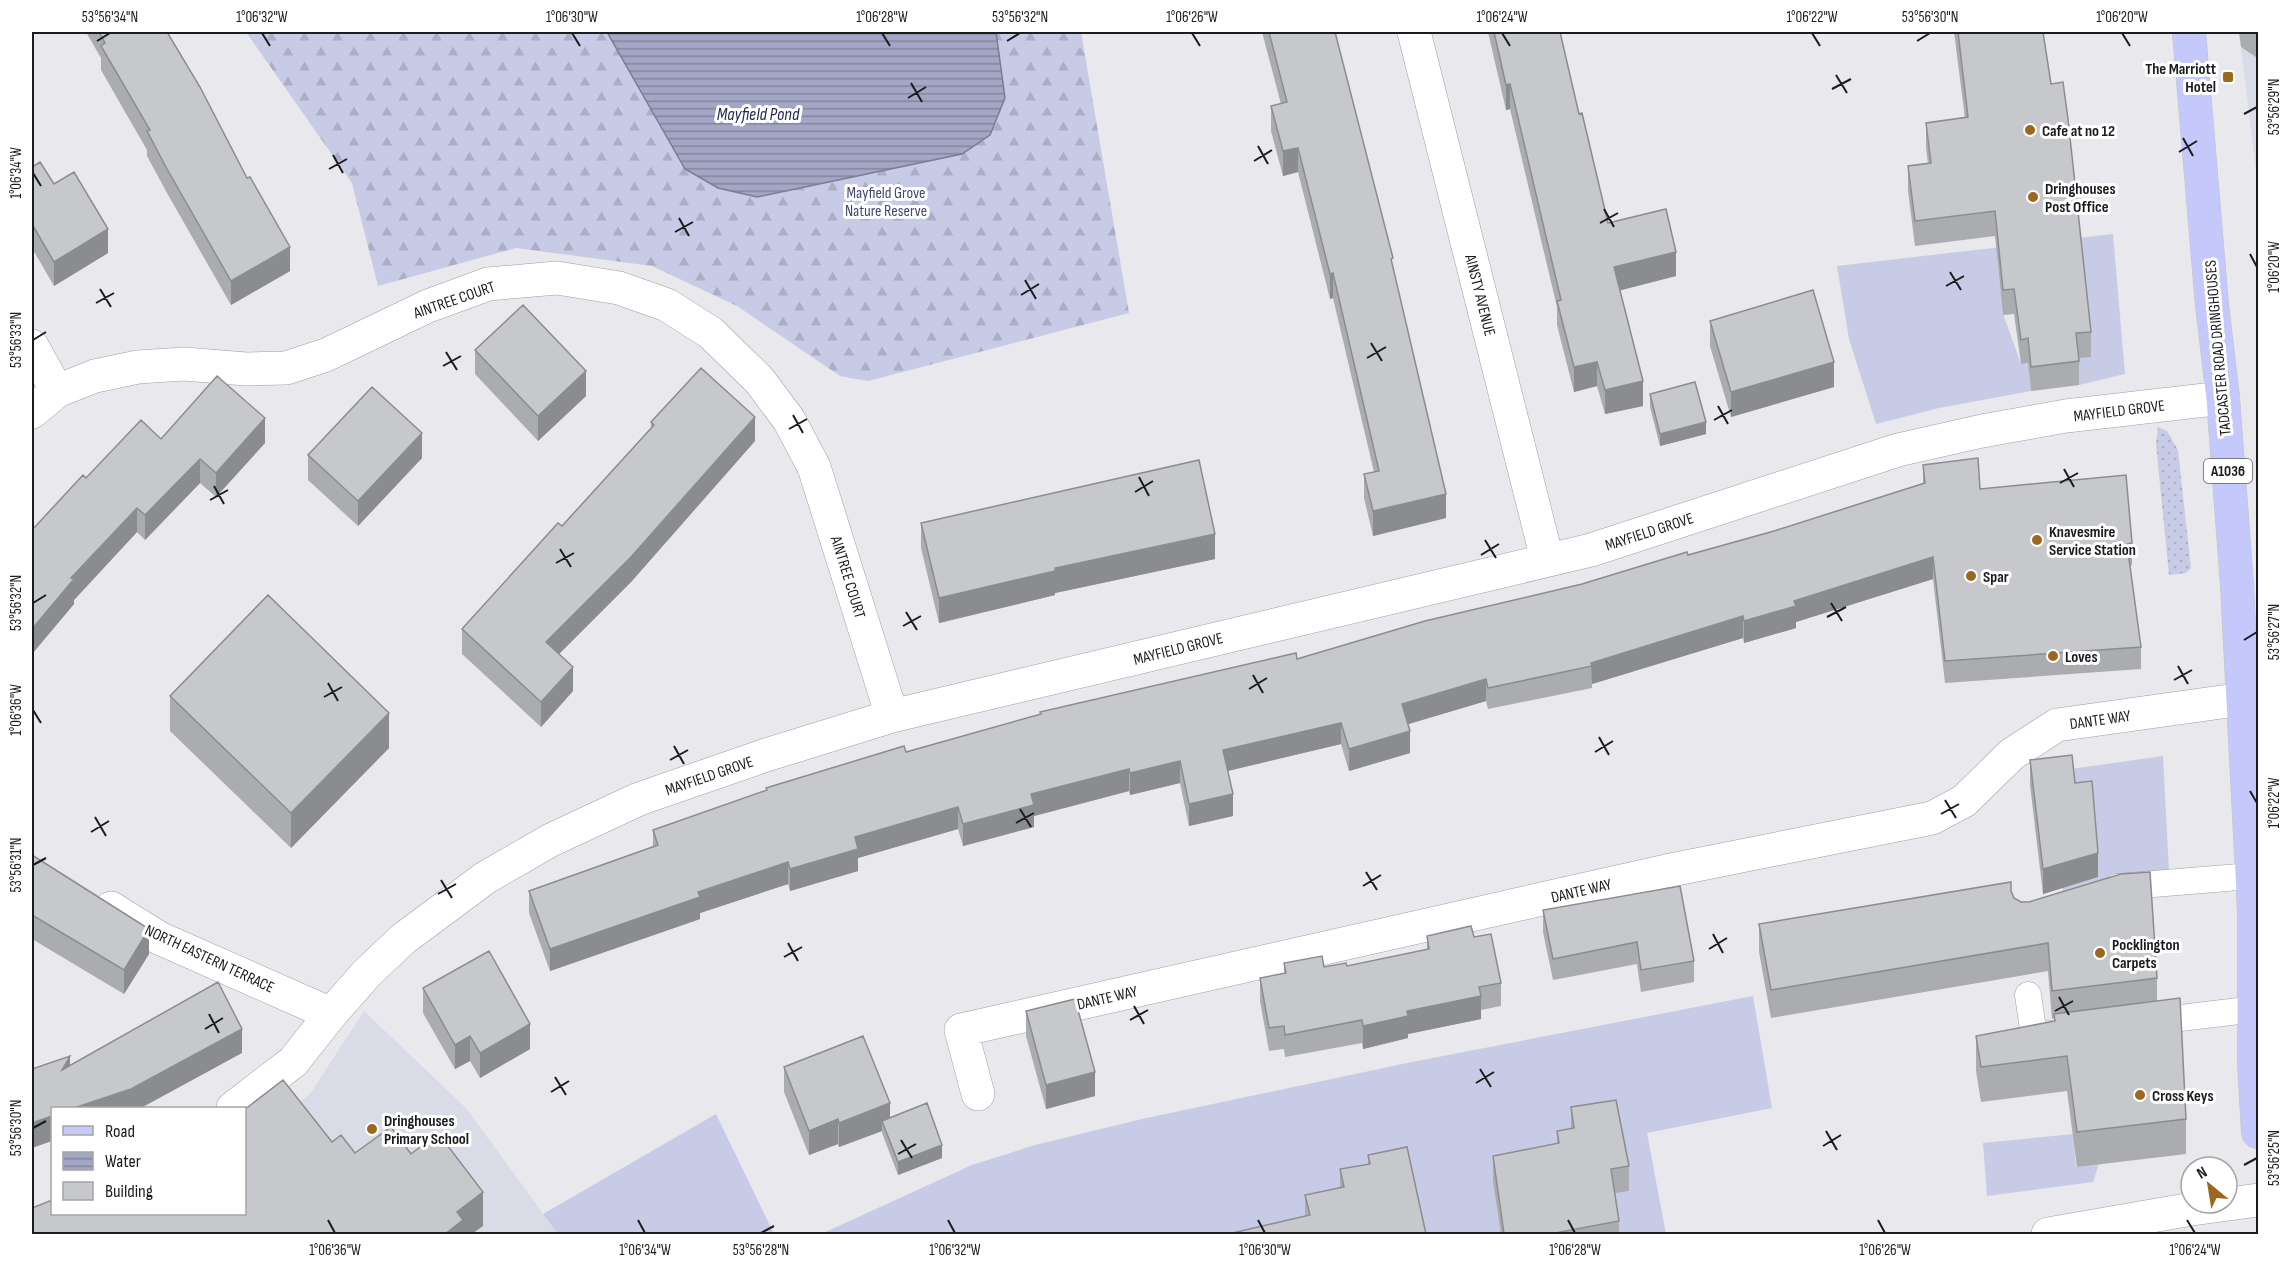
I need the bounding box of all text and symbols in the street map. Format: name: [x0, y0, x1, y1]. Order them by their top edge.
text: 53°56'34"N: [82, 8, 138, 27]
text: 1°06'32"W: [236, 8, 288, 27]
text: 1°06'30"W: [546, 8, 598, 27]
text: 1°06'28"W: [856, 8, 908, 27]
text: 53°56'32"N: [992, 8, 1048, 27]
text: 1°06'26"W: [1166, 8, 1218, 27]
text: 1°06'24"W: [1476, 8, 1528, 27]
text: 1°06'22"W: [1786, 8, 1838, 27]
text: 53°56'30"N: [1902, 8, 1958, 27]
text: 1°06'20"W: [2096, 8, 2148, 27]
place label: The Marriott Hotel: [2145, 60, 2216, 97]
marker: The Marriott Hotel: [2221, 70, 2235, 84]
text: 53°56'29"N: [2265, 79, 2284, 135]
water label: Mayfield Pond: [717, 104, 800, 125]
place label: Cafe at no 12: [2042, 122, 2115, 141]
marker: Cafe at no 12: [2023, 123, 2037, 137]
text: 1°06'34"W: [7, 147, 26, 199]
place label: Dringhouses Post Office: [2045, 180, 2116, 217]
park label: Mayfield Grove Nature Reserve: [845, 184, 927, 221]
marker: Dringhouses Post Office: [2026, 190, 2040, 204]
text: 1°06'20"W: [2265, 241, 2284, 293]
street label: AINSTY AVENUE: [1460, 252, 1499, 338]
street label: TADCASTER ROAD DRINGHOUSES: [2201, 259, 2236, 436]
street label: AINTREE COURT: [410, 277, 498, 324]
text: 53°56'33"N: [7, 312, 26, 368]
street label: MAYFIELD GROVE: [2073, 396, 2166, 427]
road number: A1036: [2204, 459, 2252, 483]
street label: MAYFIELD GROVE: [1603, 509, 1696, 556]
place label: Knavesmire Service Station: [2049, 523, 2136, 560]
street label: AINTREE COURT: [826, 533, 869, 621]
marker: Knavesmire Service Station: [2030, 533, 2044, 547]
place label: Spar: [1983, 568, 2009, 587]
marker: Spar: [1964, 569, 1978, 583]
text: 53°56'32"N: [7, 575, 26, 631]
text: 53°56'27"N: [2265, 604, 2284, 660]
street label: MAYFIELD GROVE: [1132, 629, 1225, 670]
place label: Loves: [2065, 648, 2098, 667]
marker: Loves: [2046, 649, 2060, 663]
text: 1°06'36"W: [7, 684, 26, 736]
street label: DANTE WAY: [2069, 707, 2132, 734]
street label: MAYFIELD GROVE: [663, 753, 756, 800]
text: 1°06'22"W: [2265, 777, 2284, 829]
text: 53°56'31"N: [7, 838, 26, 892]
street label: DANTE WAY: [1549, 875, 1614, 908]
street label: NORTH EASTERN TERRACE: [142, 921, 277, 998]
place label: Pocklington Carpets: [2112, 936, 2180, 973]
marker: Pocklington Carpets: [2093, 946, 2107, 960]
street label: DANTE WAY: [1075, 982, 1140, 1015]
place label: Cross Keys: [2152, 1087, 2214, 1106]
marker: Cross Keys: [2133, 1088, 2147, 1102]
text: 53°56'30"N: [7, 1100, 26, 1156]
legend: [51, 1107, 246, 1215]
place label: Dringhouses Primary School: [384, 1112, 469, 1149]
text: Road: [105, 1121, 135, 1142]
marker: Dringhouses Primary School: [365, 1122, 379, 1136]
text: 53°56'25"N: [2265, 1130, 2284, 1186]
text: Water: [105, 1151, 141, 1172]
north arrow: [2179, 1155, 2239, 1215]
text: N: [2194, 1163, 2211, 1184]
text: Building: [105, 1181, 153, 1202]
text: 1°06'36"W: [309, 1241, 361, 1260]
text: 1°06'34"W: [619, 1241, 671, 1260]
text: 53°56'28"N: [733, 1241, 789, 1260]
text: 1°06'32"W: [929, 1241, 981, 1260]
text: 1°06'30"W: [1239, 1241, 1291, 1260]
text: 1°06'28"W: [1549, 1241, 1601, 1260]
text: 1°06'26"W: [1859, 1241, 1911, 1260]
text: 1°06'24"W: [2169, 1241, 2221, 1260]

